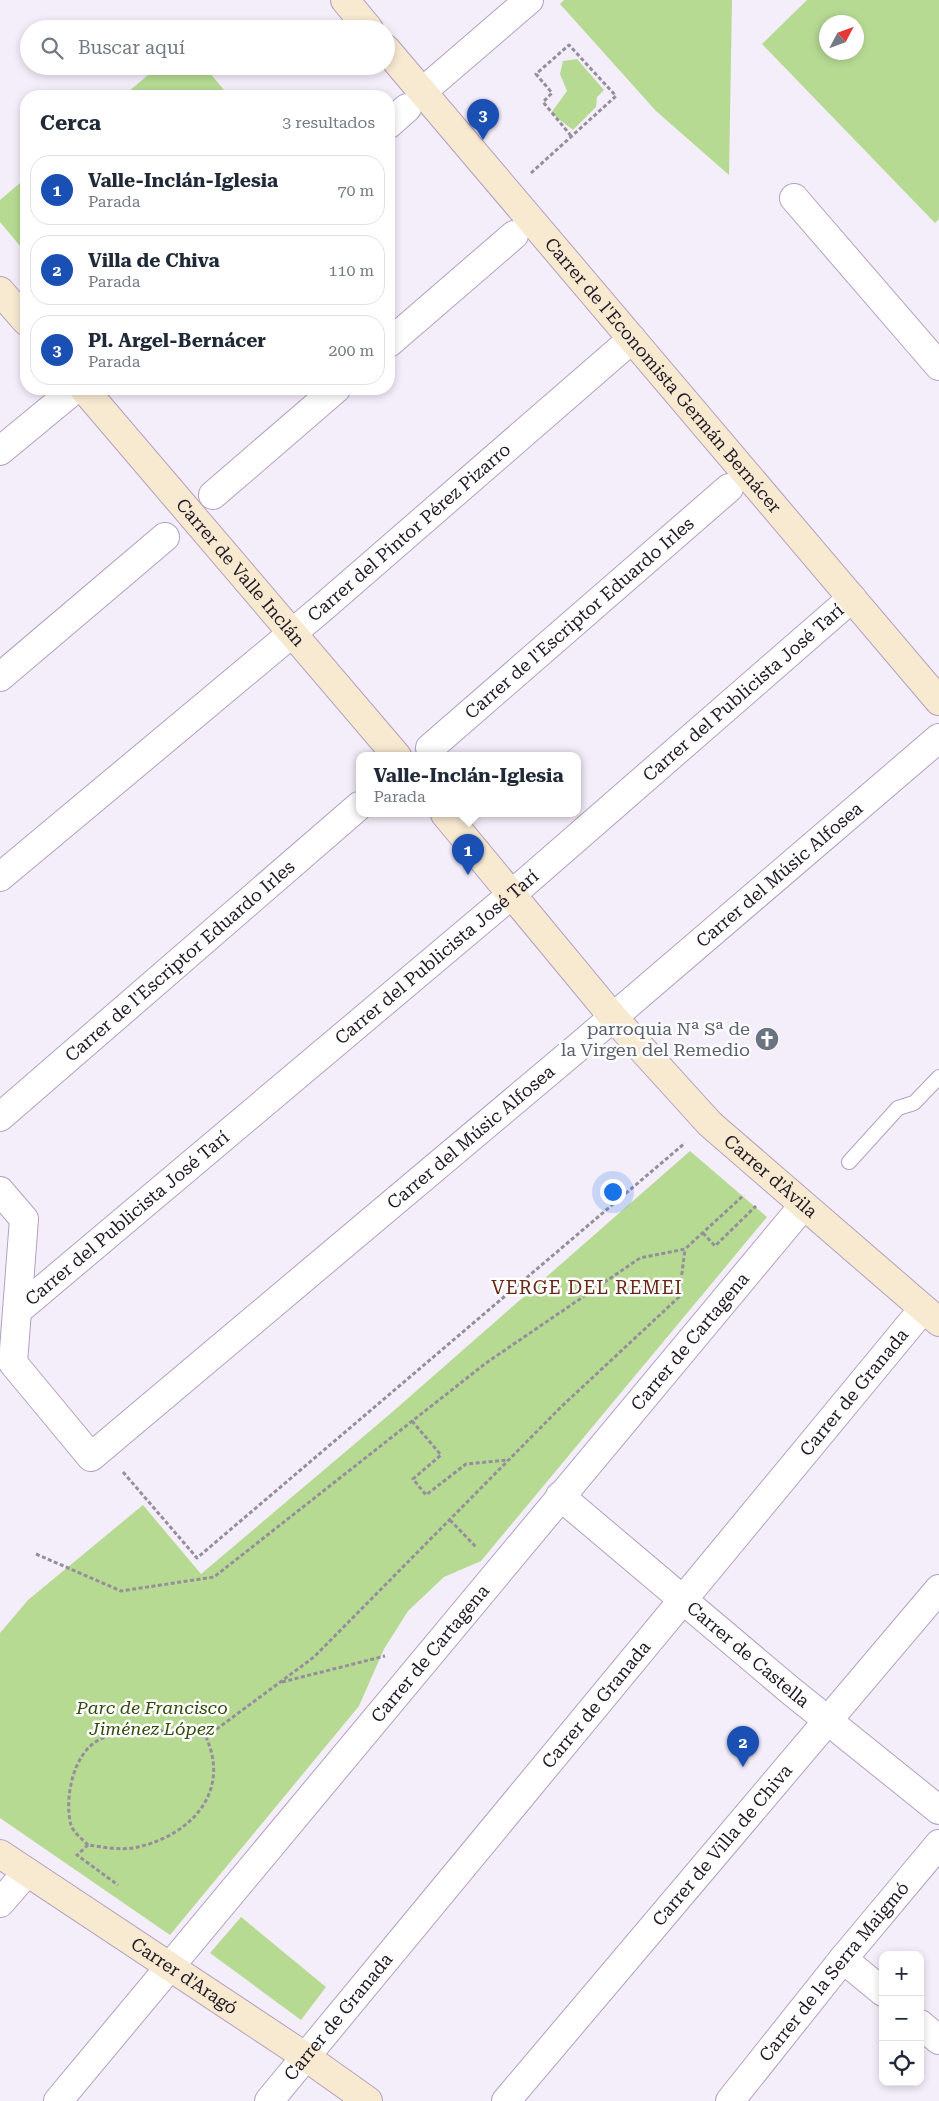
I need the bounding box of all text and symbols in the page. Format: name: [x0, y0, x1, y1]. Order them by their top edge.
north arrow: [819, 15, 864, 60]
search box: [20, 20, 395, 75]
icon: search: [38, 34, 66, 62]
text: Buscar aquí: [78, 36, 185, 59]
pin: 3: [467, 99, 499, 140]
text: Cerca: [40, 111, 101, 135]
text: 3 resultados: [282, 113, 375, 132]
text: Valle-Inclán-Iglesia: [88, 169, 278, 192]
text: 1: [53, 181, 61, 200]
text: 70 m: [337, 181, 374, 200]
text: Parada: [88, 192, 140, 211]
street label: Carrer de l'Economista Germán Bernácer: [541, 233, 786, 517]
text: Villa de Chiva: [88, 249, 220, 272]
text: 2: [53, 261, 61, 280]
text: 110 m: [328, 261, 374, 280]
text: Parada: [88, 272, 140, 291]
text: Pl. Argel-Bernácer: [88, 329, 266, 352]
text: 3: [53, 341, 61, 360]
text: 200 m: [328, 341, 374, 360]
text: Parada: [88, 352, 140, 371]
street label: Carrer del Pintor Pérez Pizarro: [303, 438, 515, 626]
street label: Carrer de Valle Inclán: [172, 494, 310, 650]
street label: Carrer de l'Escriptor Eduardo Irles: [460, 512, 698, 723]
street label: Carrer del Publicista José Tarí: [638, 599, 848, 785]
popup: [356, 752, 581, 817]
text: Valle-Inclán-Iglesia: [373, 764, 564, 787]
text: Parada: [373, 787, 426, 806]
street label: Carrer del Músic Alfosea: [692, 797, 867, 951]
pin: 1: [452, 834, 484, 875]
street label: Carrer de l'Escriptor Eduardo Irles: [61, 856, 299, 1066]
street label: Carrer del Publicista José Tarí: [331, 865, 543, 1049]
place label: parroquia Nª Sª de la Virgen del Remedio: [561, 1018, 750, 1060]
church icon: parroquia Nª Sª de la Virgen del Remedio: [754, 1026, 780, 1052]
street label: Carrer del Músic Alfosea: [383, 1060, 559, 1213]
street label: Carrer del Publicista José Tarí: [21, 1126, 233, 1310]
street label: Carrer d'Àvila: [720, 1130, 822, 1222]
your location: [600, 1179, 626, 1205]
street label: Carrer de Cartagena: [626, 1268, 753, 1415]
district label: VERGE DEL REMEI: [491, 1276, 683, 1299]
street label: Carrer de Granada: [795, 1324, 913, 1460]
street label: Carrer de Cartagena: [367, 1580, 494, 1727]
street label: Carrer de Castella: [683, 1597, 814, 1712]
street label: Carrer de Granada: [537, 1636, 655, 1772]
park label: Parc de Francisco Jiménez López: [75, 1697, 228, 1739]
pin: 2: [727, 1726, 759, 1767]
street label: Carrer de Villa de Chiva: [648, 1760, 796, 1930]
street label: Carrer de la Serra Maigmó: [755, 1877, 913, 2066]
street label: Carrer d'Aragó: [127, 1933, 242, 2019]
street label: Carrer de Granada: [279, 1949, 397, 2085]
map controls: [879, 1951, 924, 2086]
button: +: [879, 1951, 924, 1996]
button: −: [879, 1996, 924, 2041]
button: locate: [879, 2041, 924, 2086]

